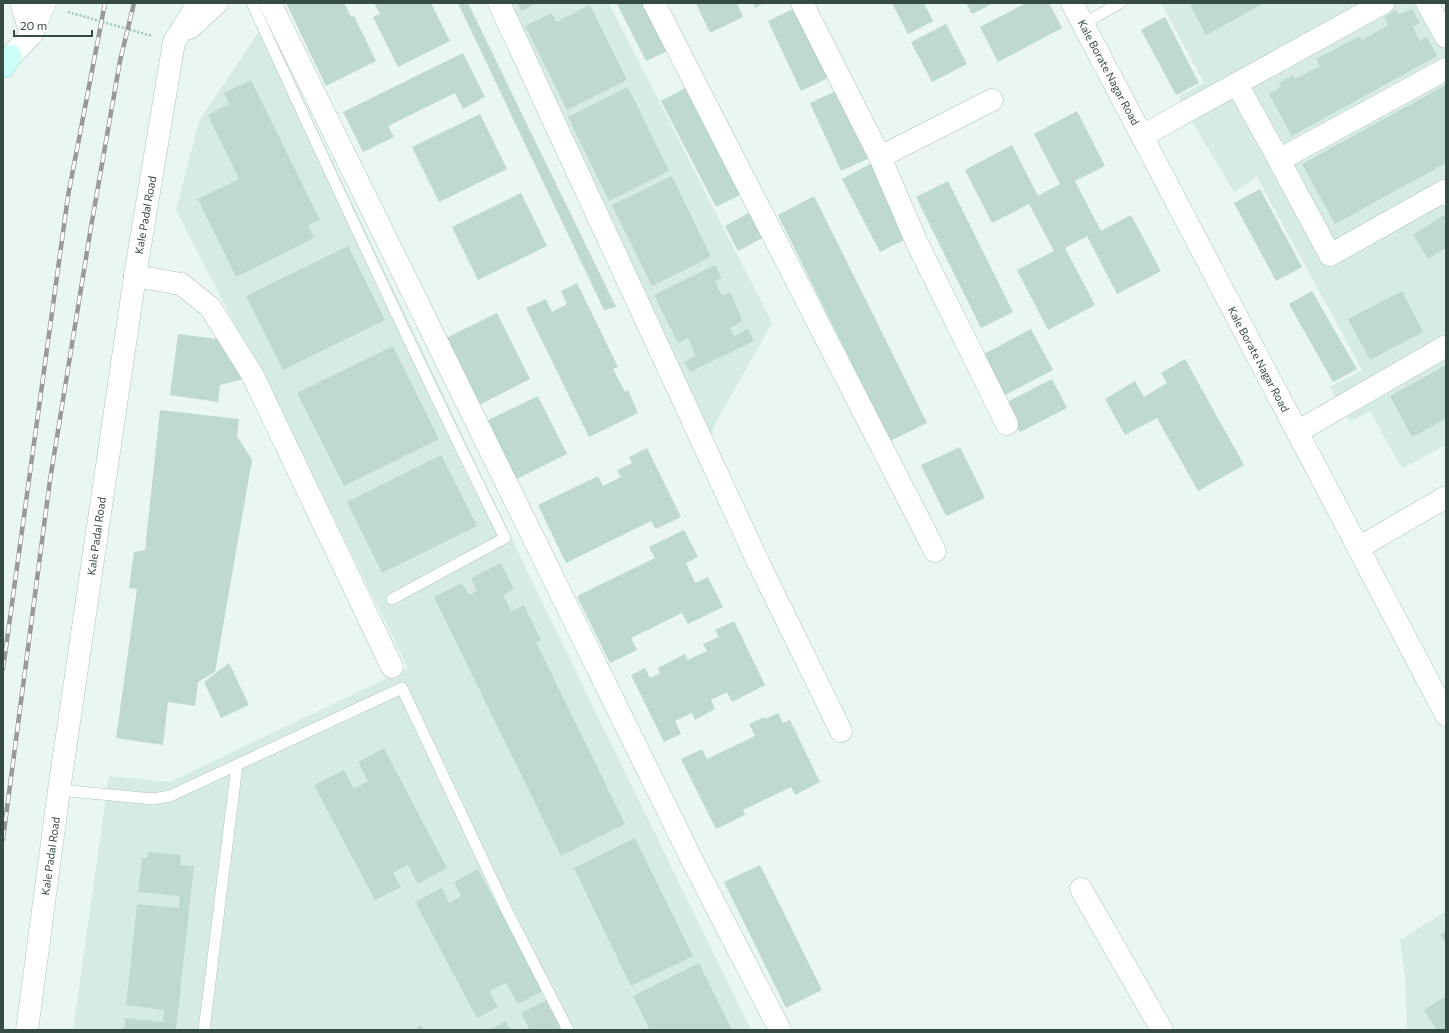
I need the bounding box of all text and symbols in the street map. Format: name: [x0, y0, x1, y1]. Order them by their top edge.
scale bar: [14, 12, 92, 38]
street label: Kale Borate Nagar Road: [1076, 17, 1142, 127]
text: 20 m: [20, 18, 47, 32]
street label: Kale Padal Road: [132, 175, 158, 255]
street label: Kale Borate Nagar Road: [1226, 304, 1292, 414]
street label: Kale Padal Road: [84, 496, 108, 576]
street label: Kale Padal Road: [38, 816, 62, 896]

